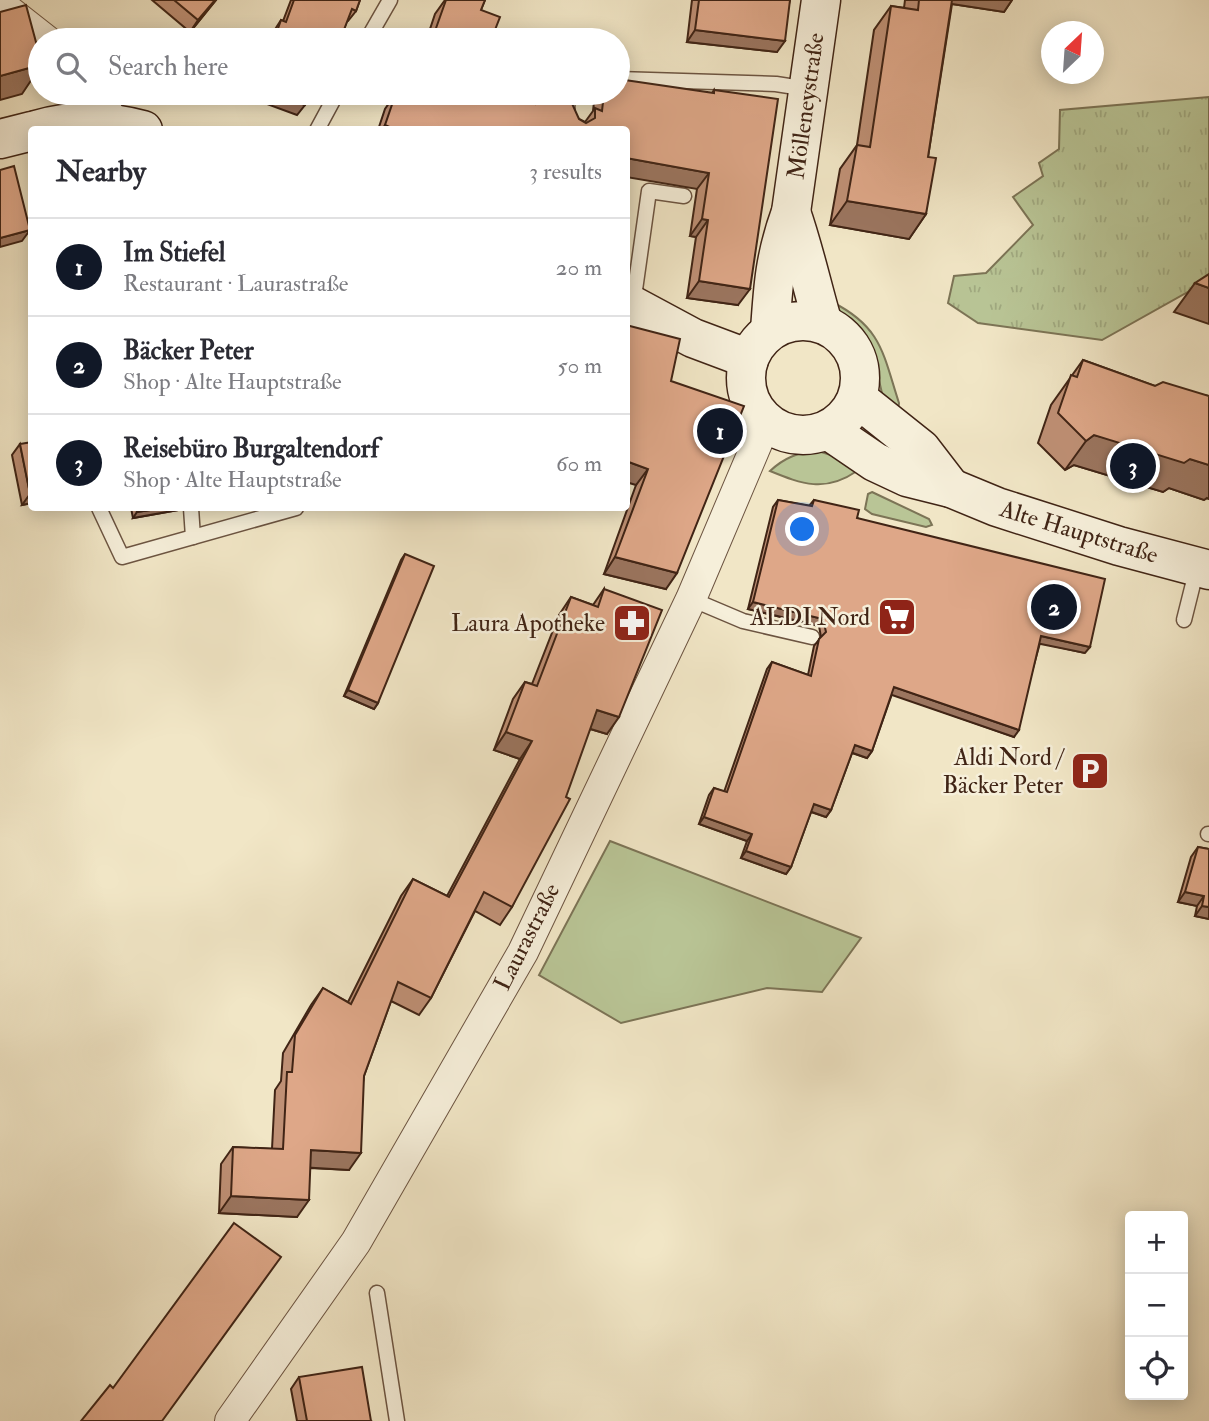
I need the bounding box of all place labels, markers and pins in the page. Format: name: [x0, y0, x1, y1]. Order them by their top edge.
pin: 1: [697, 405, 743, 457]
pin: 3: [1110, 440, 1156, 492]
pin: 2: [1031, 581, 1077, 633]
supermarket icon: ALDI Nord: [876, 596, 918, 638]
pharmacy icon: Laura Apotheke: [611, 602, 653, 644]
place label: ALDI Nord: [749, 602, 870, 633]
place label: Laura Apotheke: [451, 608, 605, 639]
place label: Aldi Nord / Bäcker Peter: [942, 742, 1066, 801]
parking icon: Aldi Nord / Bäcker Peter: [1069, 750, 1111, 792]

